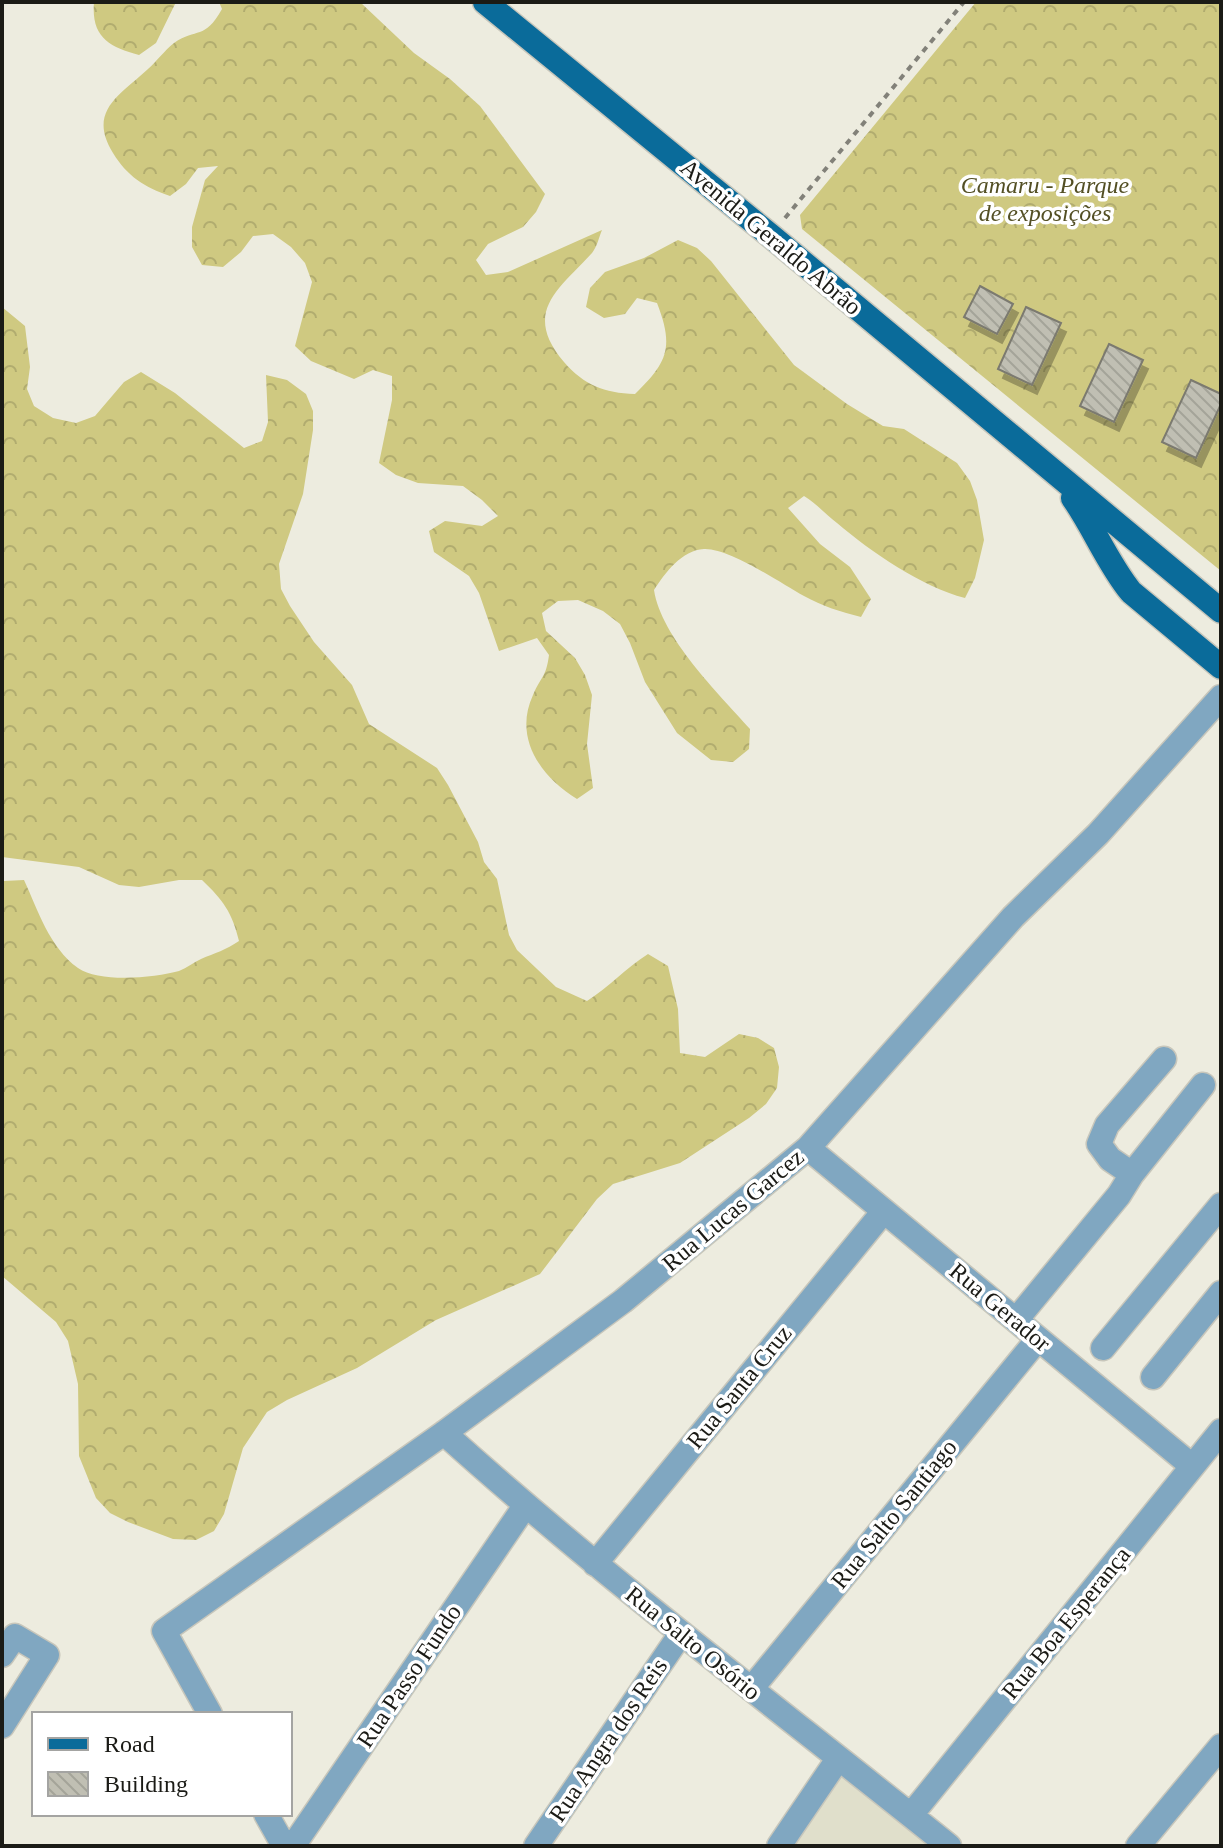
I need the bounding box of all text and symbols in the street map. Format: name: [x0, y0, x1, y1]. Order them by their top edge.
street label: Avenida Geraldo Abrão: [676, 154, 866, 320]
park label: Camaru - Parque de exposições: [961, 172, 1130, 226]
street label: Rua Lucas Garcez: [657, 1144, 809, 1276]
street label: Rua Gerador: [944, 1257, 1056, 1357]
street label: Rua Santa Cruz: [681, 1320, 797, 1454]
street label: Rua Salto Santiago: [826, 1434, 962, 1594]
street label: Rua Boa Esperança: [997, 1542, 1135, 1704]
street label: Rua Salto Osório: [621, 1581, 765, 1705]
street label: Rua Passo Fundo: [352, 1600, 466, 1752]
street label: Rua Angra dos Reis: [544, 1653, 672, 1827]
legend: [32, 1712, 292, 1816]
text: Road: [104, 1731, 155, 1757]
text: Building: [104, 1771, 188, 1797]

